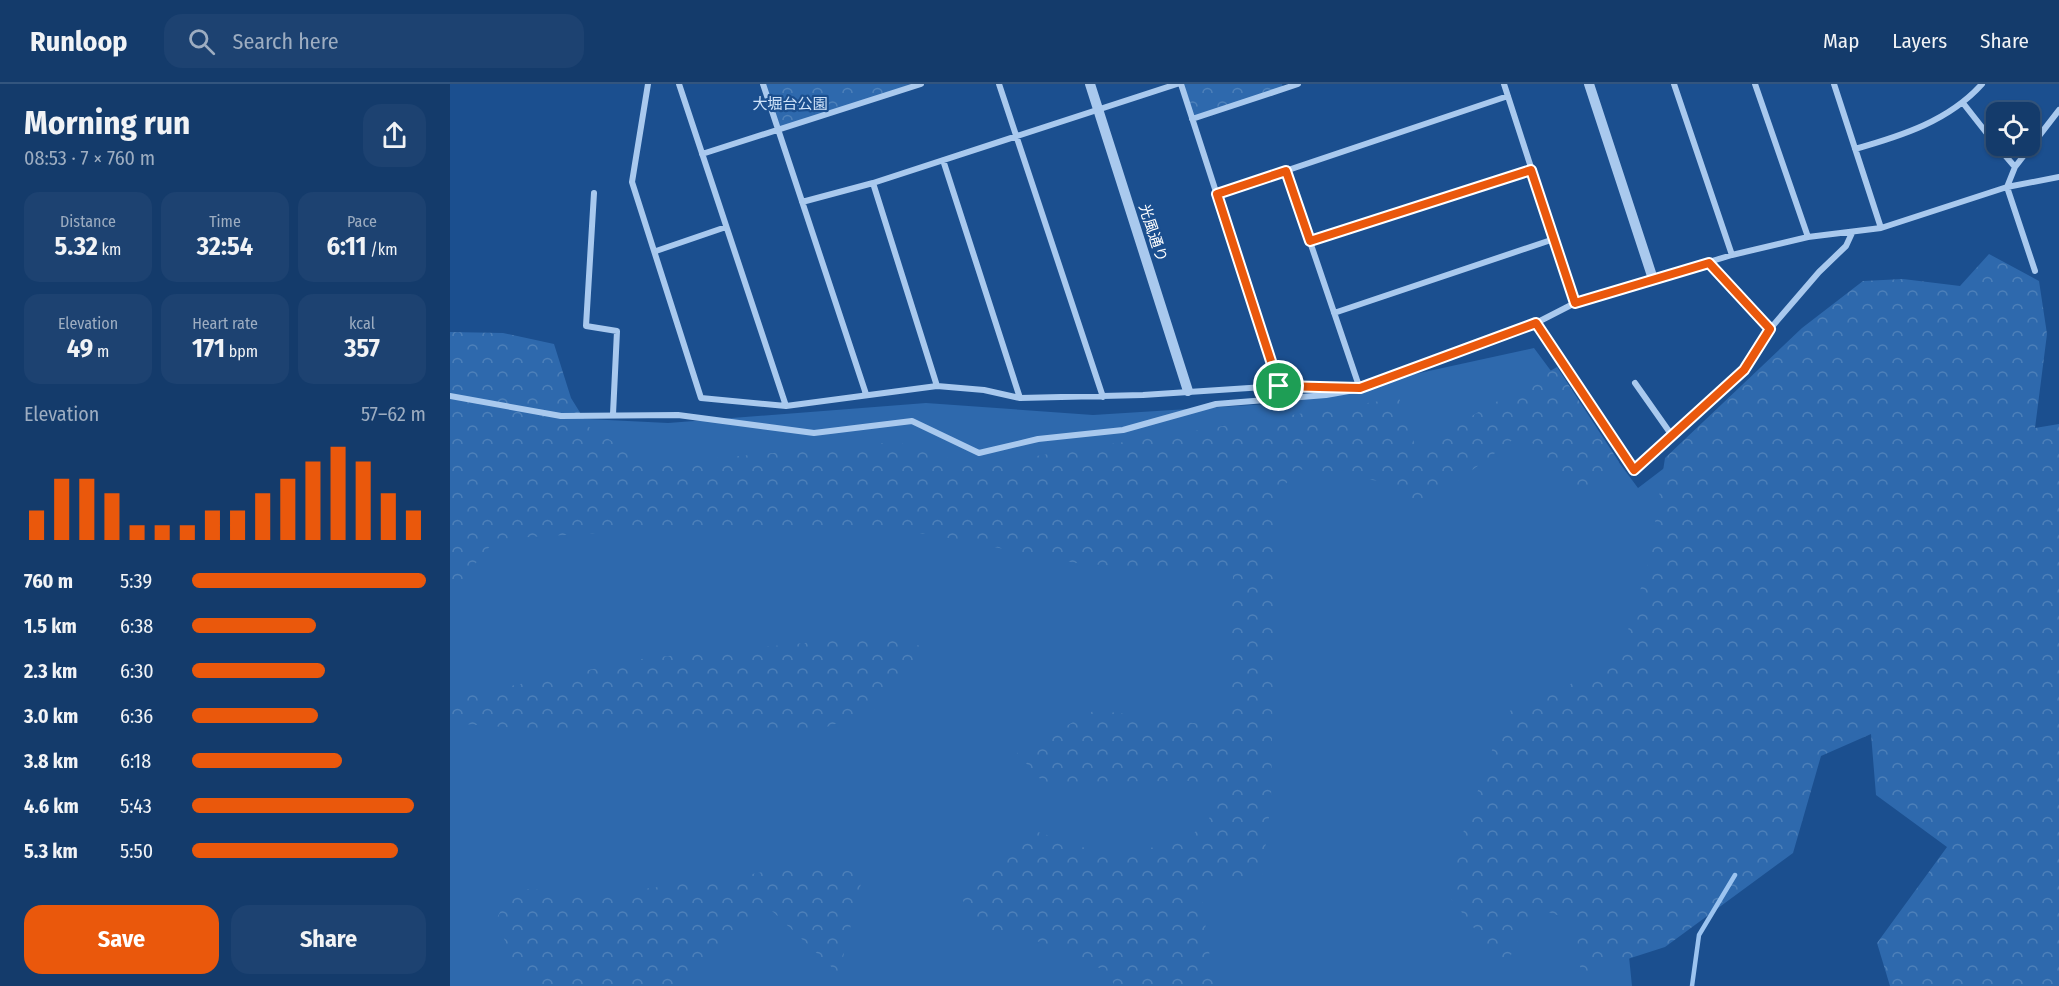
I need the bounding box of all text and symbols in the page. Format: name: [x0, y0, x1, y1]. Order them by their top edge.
search box: [164, 14, 584, 68]
text: Runloop: [30, 25, 128, 58]
icon: search: [185, 25, 218, 58]
text: Search here: [233, 28, 339, 55]
text: Map: [1823, 28, 1859, 54]
text: Layers: [1892, 28, 1947, 54]
text: Share: [1980, 28, 2029, 54]
park label: 大堀台公園: [752, 95, 828, 113]
map controls: [1986, 102, 2040, 156]
button: locate: [1986, 102, 2040, 156]
text: Morning run: [24, 103, 190, 143]
button: share: [363, 104, 426, 167]
text: 08:53 · 7 × 760 m: [24, 146, 155, 170]
street label: 光風通り: [1135, 202, 1171, 264]
text: Distance: [60, 212, 116, 231]
text: Time: [209, 212, 241, 231]
text: Pace: [347, 212, 377, 231]
text: 5.32: [55, 231, 98, 262]
text: 32:54: [197, 231, 253, 262]
text: 6:11: [326, 231, 367, 262]
text: km: [98, 240, 121, 259]
text: /km: [367, 240, 398, 259]
text: Elevation: [58, 314, 118, 333]
text: Heart rate: [192, 314, 258, 333]
text: kcal: [349, 314, 375, 333]
text: 49: [67, 333, 93, 364]
text: 171: [192, 333, 225, 364]
text: 357: [344, 333, 380, 364]
text: m: [93, 342, 109, 361]
text: bpm: [225, 342, 258, 361]
pin: [1253, 360, 1304, 411]
icon: arrive: [1262, 369, 1295, 402]
text: Elevation: [24, 402, 99, 426]
text: 57–62 m: [361, 402, 426, 426]
text: 760 m: [24, 569, 73, 593]
text: 5:39: [120, 569, 152, 593]
text: 1.5 km: [24, 614, 77, 638]
text: 6:38: [120, 614, 153, 638]
text: 2.3 km: [24, 659, 77, 683]
text: 6:30: [120, 659, 154, 683]
text: 3.0 km: [24, 704, 78, 728]
text: 6:36: [120, 704, 153, 728]
text: 3.8 km: [24, 749, 78, 773]
text: 6:18: [120, 749, 151, 773]
text: 4.6 km: [24, 794, 79, 818]
text: 5:43: [120, 794, 152, 818]
text: 5.3 km: [24, 839, 78, 863]
text: 5:50: [120, 839, 153, 863]
button: Save: [24, 905, 219, 974]
button: Share: [231, 905, 426, 974]

